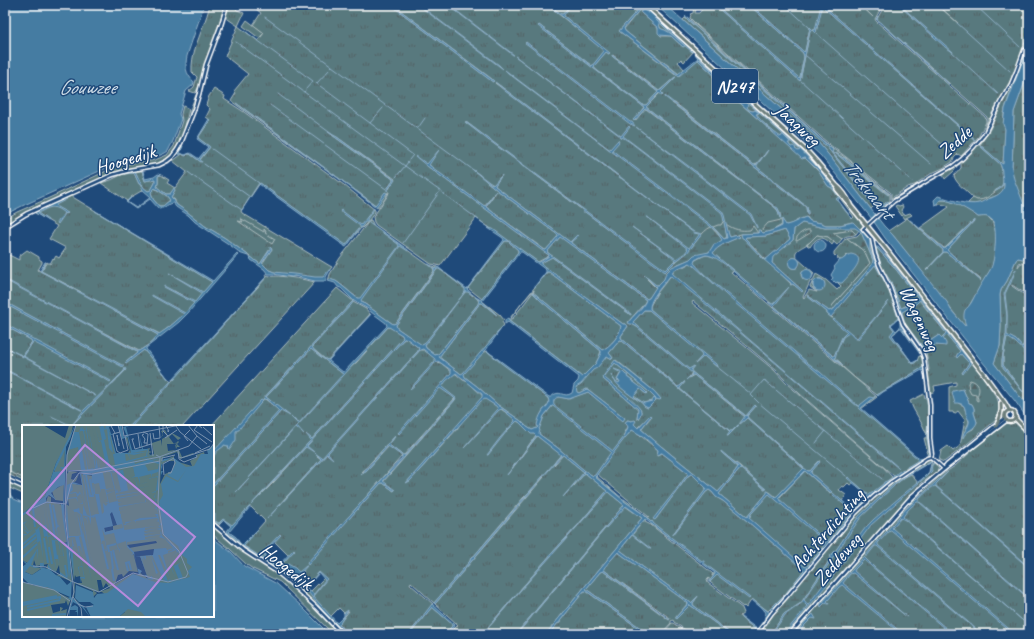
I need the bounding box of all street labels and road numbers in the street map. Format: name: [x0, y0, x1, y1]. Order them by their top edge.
road number: N247: [712, 69, 758, 103]
street label: Jaagweg: [769, 96, 827, 153]
street label: Zedde: [932, 119, 978, 164]
street label: Hoogedijk: [92, 138, 160, 180]
street label: Wagenweg: [893, 281, 946, 356]
street label: Achterdichting: [785, 482, 871, 576]
street label: Zeddeweg: [808, 527, 868, 591]
street label: Hoogedijk: [255, 537, 320, 596]

